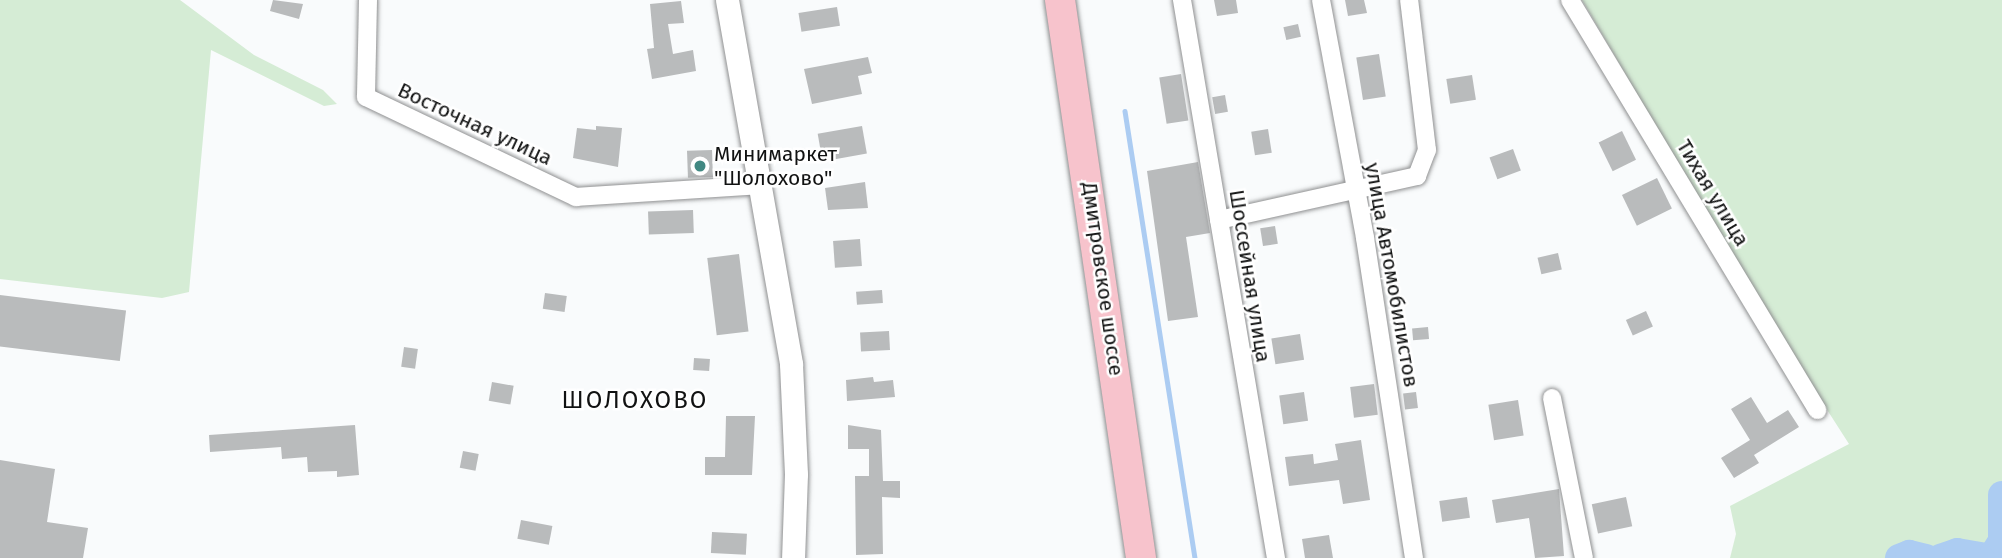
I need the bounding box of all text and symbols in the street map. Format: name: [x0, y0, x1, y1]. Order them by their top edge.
street label: Восточная улица: [394, 77, 556, 171]
street label: Тихая улица: [1671, 135, 1755, 251]
place label: Минимаркет "Шолохово": [714, 141, 837, 191]
marker: Минимаркет "Шолохово": [692, 158, 708, 174]
street label: улица Автомобилистов: [1360, 161, 1424, 389]
street label: Дмитровское шоссе: [1077, 181, 1129, 377]
street label: Шоссейная улица: [1224, 188, 1276, 364]
district label: ШОЛОХОВО: [563, 387, 707, 415]

